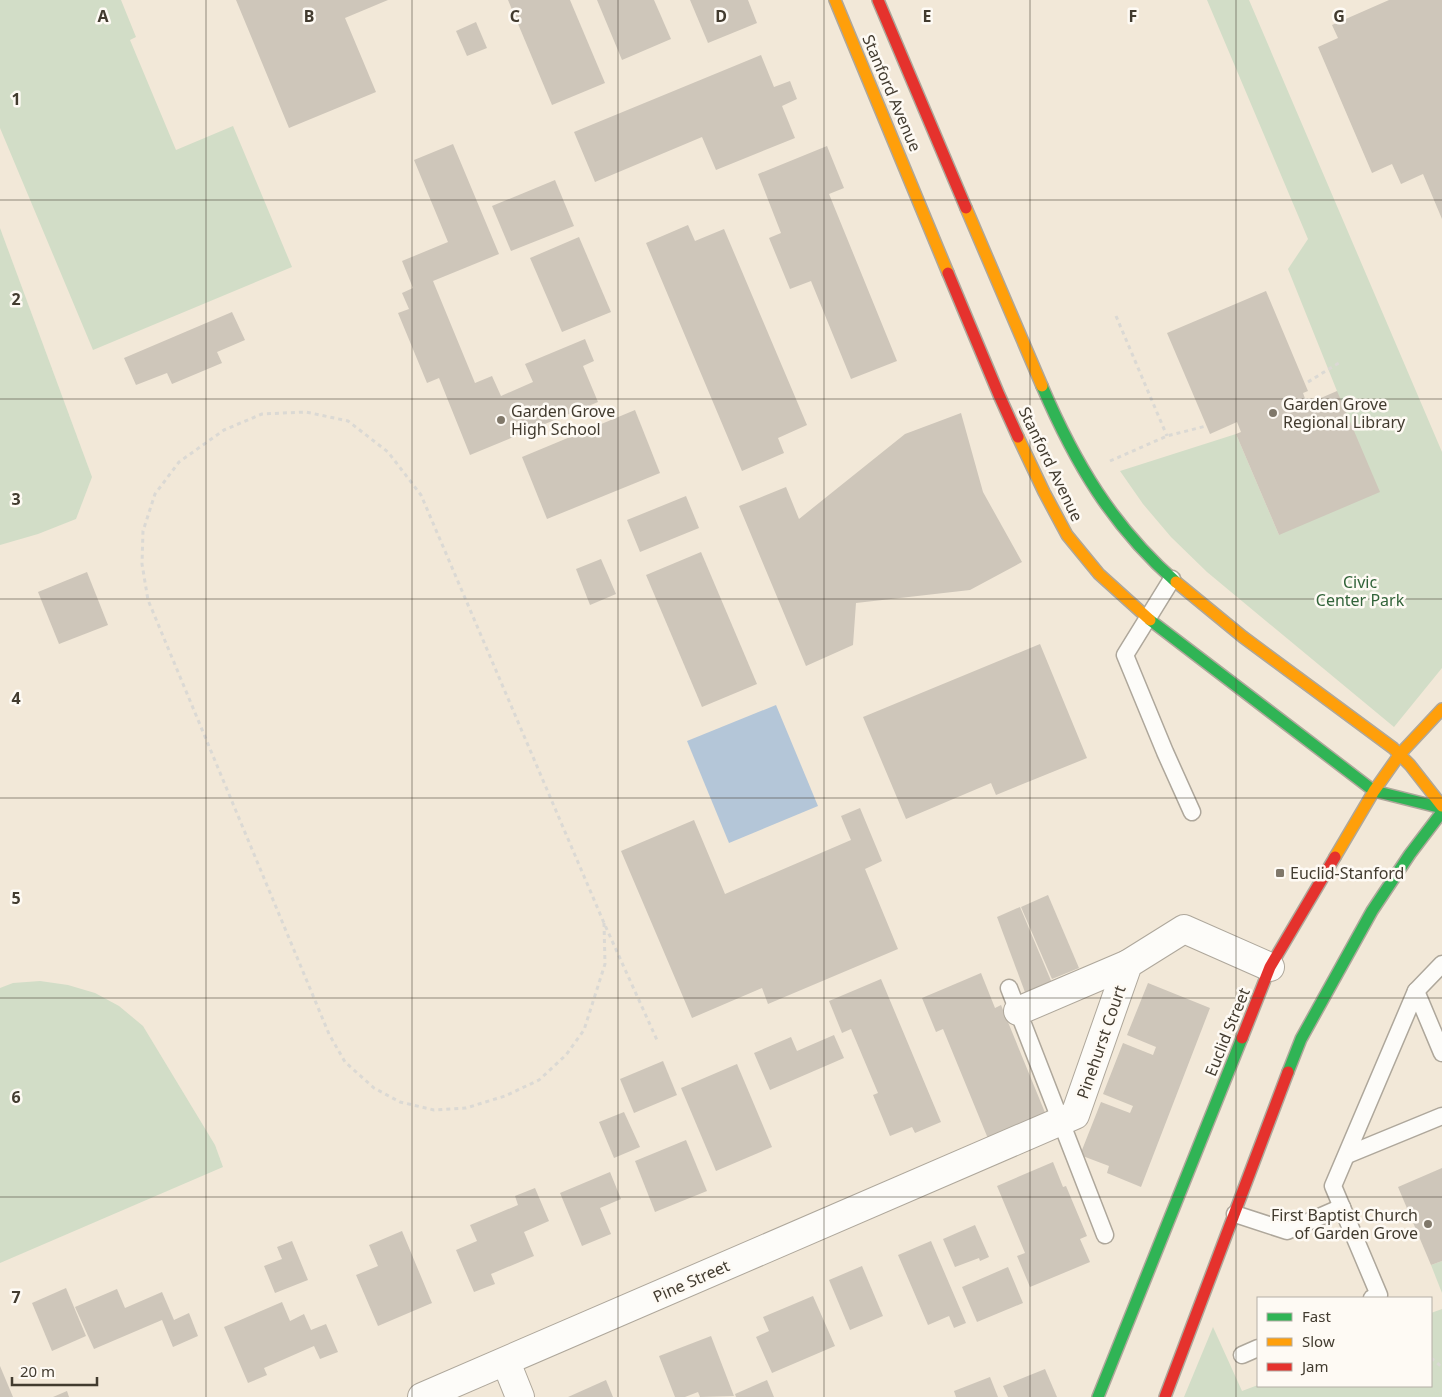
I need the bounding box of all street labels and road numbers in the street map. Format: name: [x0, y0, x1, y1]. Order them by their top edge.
street label: Stanford Avenue: [857, 31, 927, 155]
street label: Stanford Avenue: [1014, 403, 1088, 525]
street label: Pinehurst Court: [1071, 982, 1131, 1102]
street label: Euclid Street: [1199, 984, 1255, 1079]
street label: Pine Street: [649, 1254, 733, 1308]

